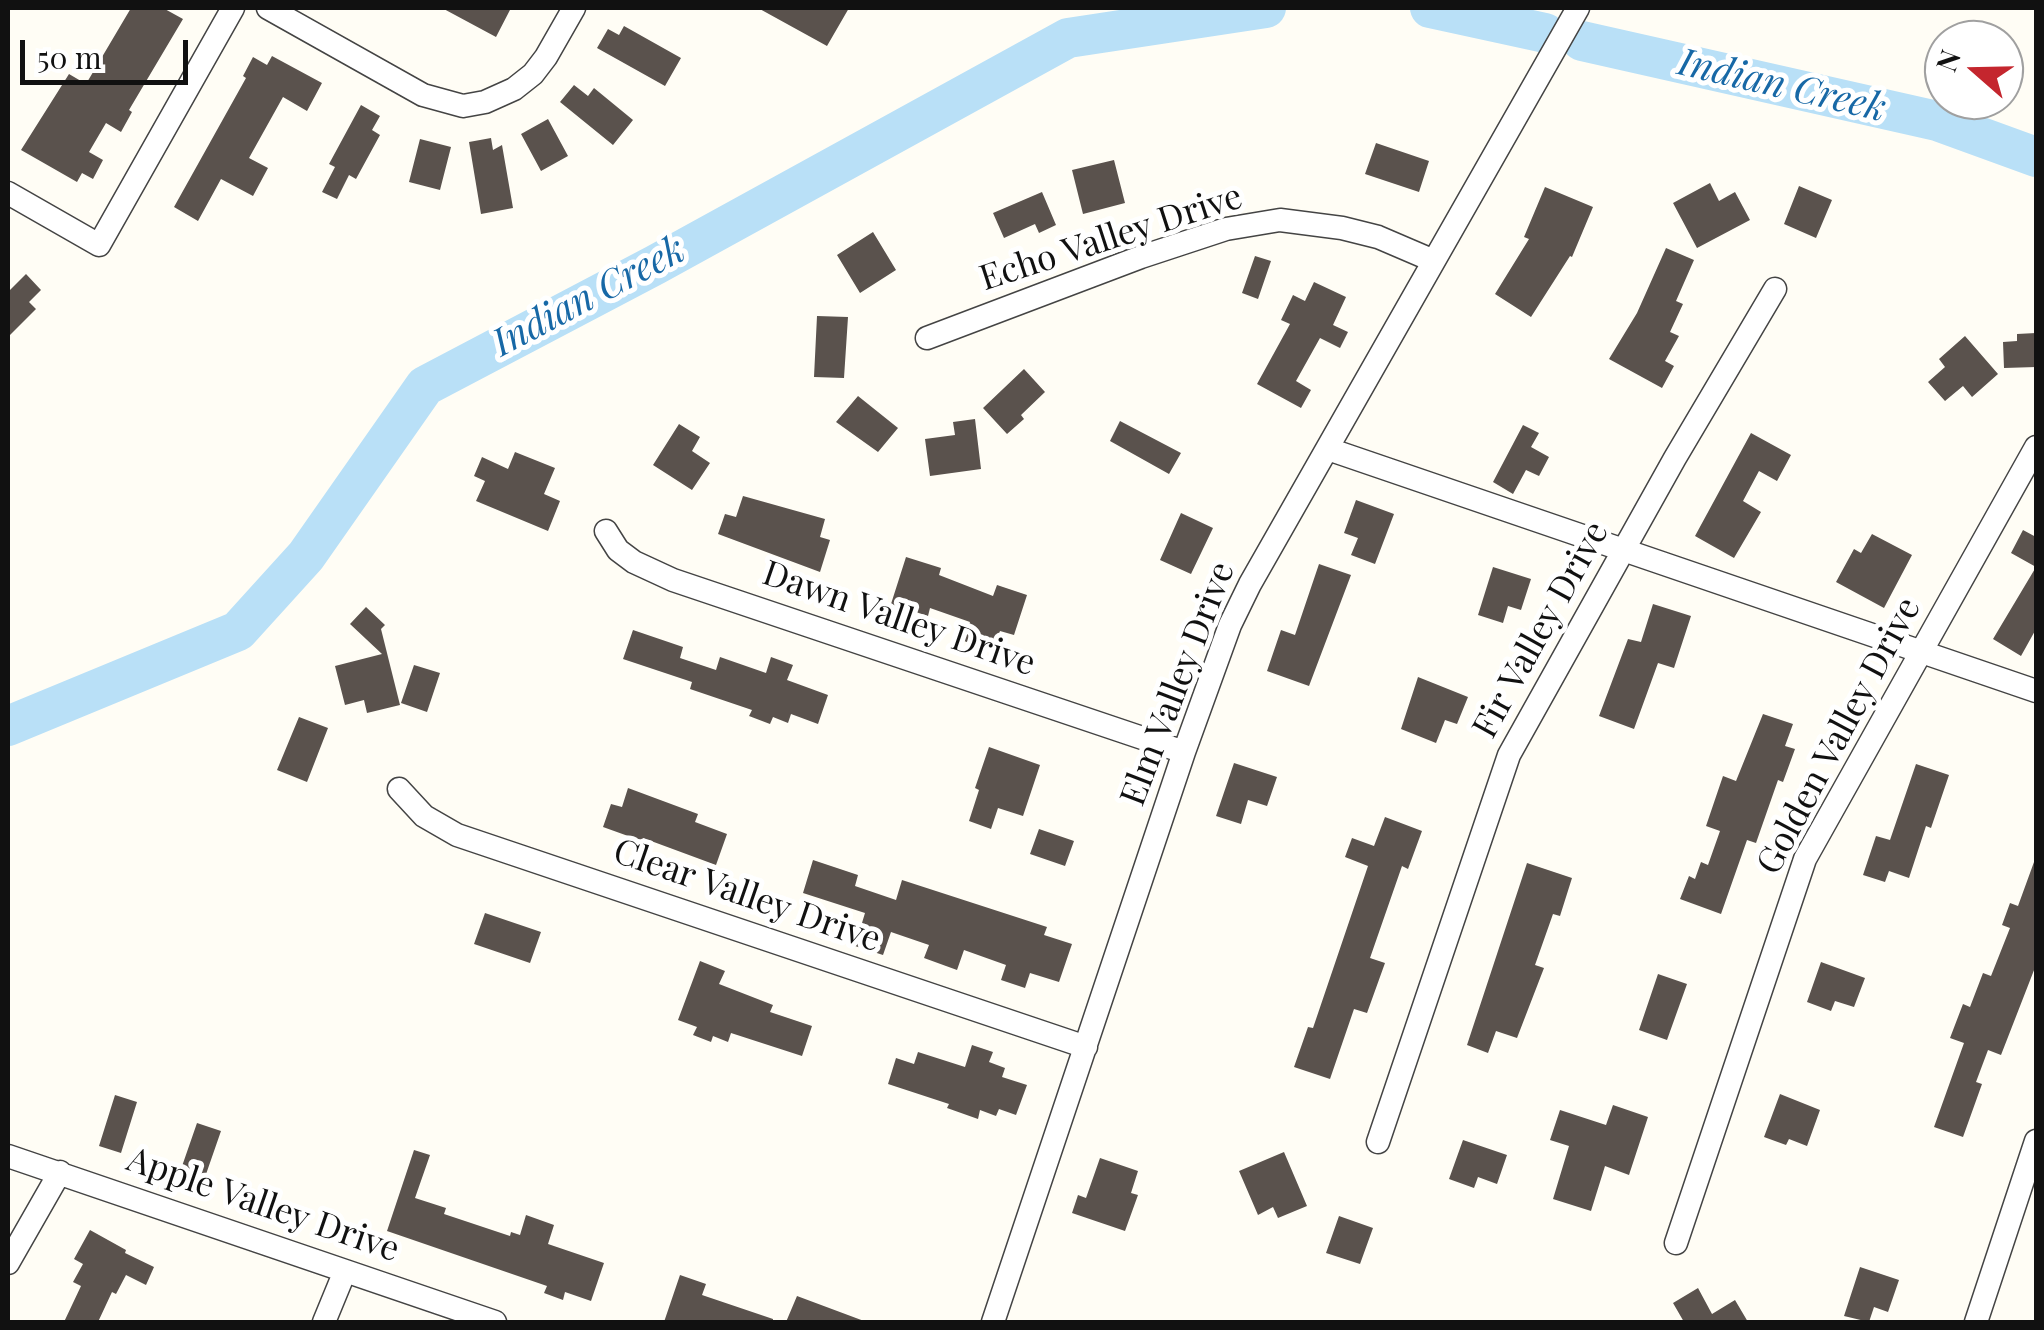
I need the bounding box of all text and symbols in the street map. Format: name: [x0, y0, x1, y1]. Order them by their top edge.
scale bar: [25, 20, 192, 82]
north arrow: [1924, 20, 2024, 120]
text: 50 m: [37, 37, 102, 77]
water label: Indian Creek: [1674, 40, 1890, 132]
text: N: [1926, 44, 1968, 76]
street label: Echo Valley Drive: [975, 176, 1247, 300]
water label: Indian Creek: [485, 227, 693, 367]
street label: Fir Valley Drive: [1464, 514, 1618, 746]
street label: Dawn Valley Drive: [757, 553, 1041, 685]
street label: Elm Valley Drive: [1112, 556, 1244, 812]
street label: Golden Valley Drive: [1748, 591, 1930, 881]
street label: Clear Valley Drive: [608, 831, 886, 961]
street label: Apple Valley Drive: [121, 1139, 405, 1271]

